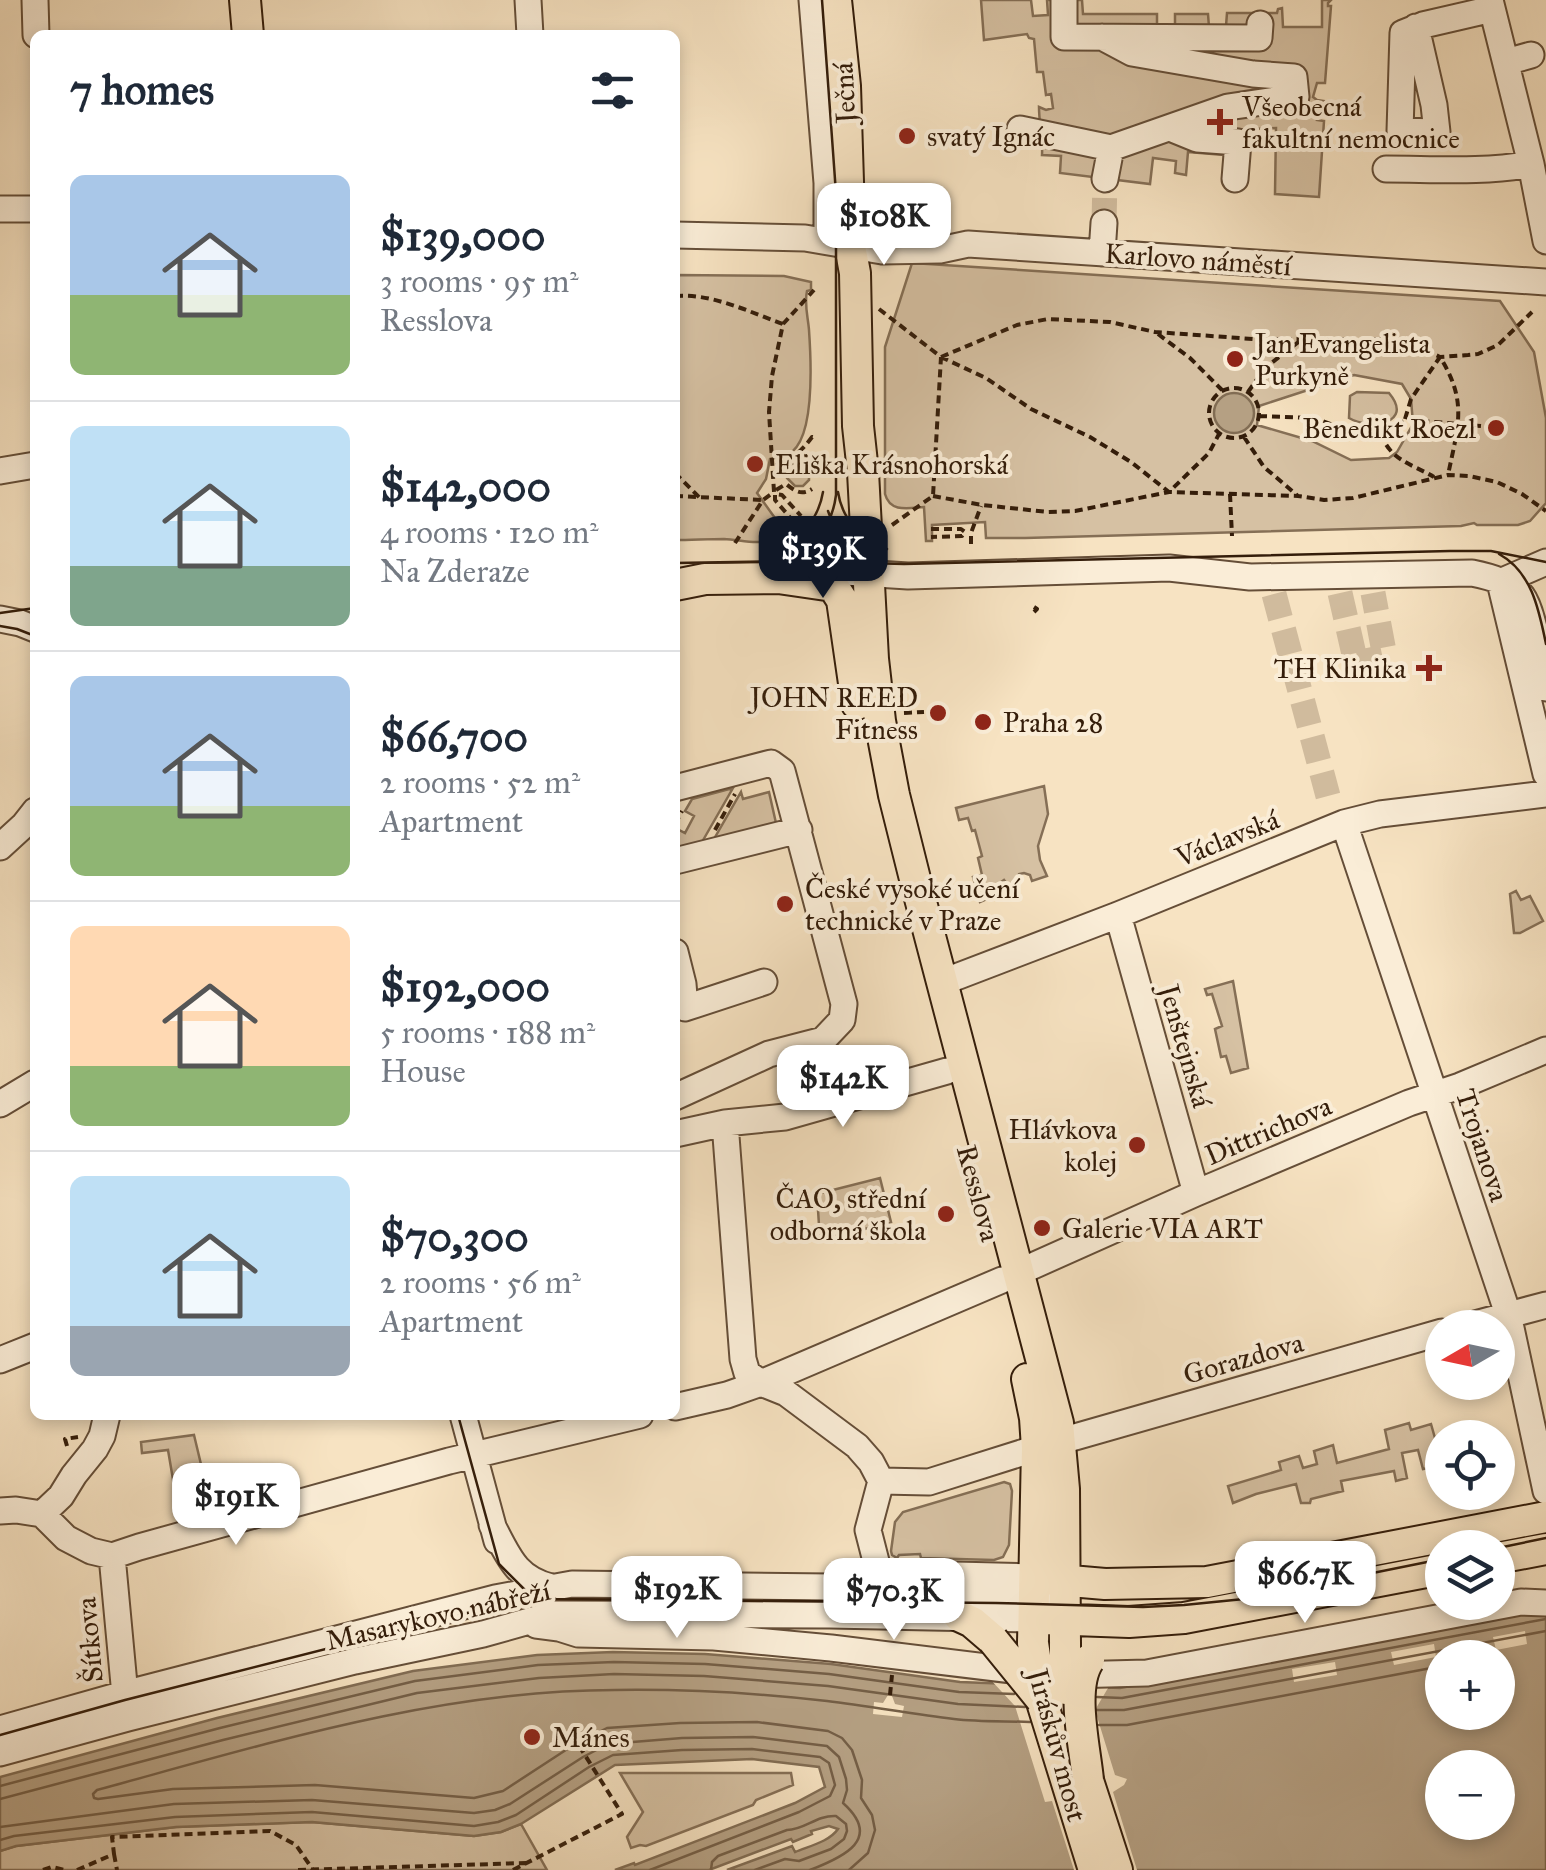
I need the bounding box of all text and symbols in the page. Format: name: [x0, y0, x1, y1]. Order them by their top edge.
street label: Ječná: [825, 61, 864, 127]
icon: filters: [585, 63, 640, 118]
text: 7 homes: [70, 64, 214, 116]
place label: Všeobecná fakultní nemocnice: [1241, 89, 1460, 156]
marker: Všeobecná fakultní nemocnice: [1207, 109, 1233, 135]
place label: svatý Ignác: [927, 119, 1055, 154]
marker: svatý Ignác: [896, 125, 918, 147]
pin: $108K: [814, 183, 954, 268]
text: $108K: [839, 196, 929, 235]
text: $139,000: [380, 210, 545, 262]
icon: home: [150, 215, 270, 335]
street label: Karlovo náměstí: [1103, 236, 1294, 284]
text: 3 rooms · 95 m²: [380, 262, 579, 301]
text: Resslova: [380, 301, 492, 340]
place label: Jan Evangelista Purkyně: [1252, 326, 1431, 393]
marker: Jan Evangelista Purkyně: [1224, 348, 1246, 370]
place label: Benedikt Roezl: [1302, 411, 1476, 446]
marker: Benedikt Roezl: [1485, 417, 1507, 439]
place label: Eliška Krásnohorská: [775, 447, 1008, 482]
marker: Eliška Krásnohorská: [744, 453, 766, 475]
text: $142,000: [380, 461, 551, 513]
icon: home: [150, 466, 270, 586]
text: 4 rooms · 120 m²: [380, 513, 599, 552]
pin: $139K: [753, 516, 893, 601]
text: $139K: [781, 529, 865, 568]
text: Na Zderaze: [380, 552, 530, 591]
place label: TH Klinika: [1274, 651, 1406, 686]
marker: TH Klinika: [1416, 655, 1442, 681]
place label: JOHN REED Fitness: [747, 680, 918, 747]
marker: JOHN REED Fitness: [927, 702, 949, 724]
place label: Praha 28: [1003, 705, 1103, 740]
text: $66,700: [380, 711, 528, 763]
marker: Praha 28: [972, 711, 994, 733]
icon: home: [150, 716, 270, 836]
text: 2 rooms · 52 m²: [380, 763, 580, 802]
text: Apartment: [380, 802, 523, 841]
street label: Václavská: [1169, 802, 1284, 875]
place label: České vysoké učení technické v Praze: [805, 871, 1020, 938]
marker: České vysoké učení technické v Praze: [774, 893, 796, 915]
text: $192,000: [380, 961, 550, 1013]
icon: home: [150, 966, 270, 1086]
street label: Jenštejnská: [1150, 978, 1220, 1112]
text: 5 rooms · 188 m²: [380, 1013, 595, 1052]
pin: $142K: [773, 1045, 913, 1130]
text: House: [380, 1052, 466, 1091]
text: $142K: [799, 1058, 887, 1097]
street label: Trojanova: [1448, 1084, 1517, 1206]
street label: Dittrichova: [1200, 1088, 1337, 1173]
place label: Hlávkova kolej: [1008, 1112, 1117, 1179]
marker: Hlávkova kolej: [1126, 1134, 1148, 1156]
street label: Resslova: [949, 1141, 1008, 1245]
place label: ČAO, střední odborná škola: [770, 1181, 927, 1248]
marker: ČAO, střední odborná škola: [935, 1203, 957, 1225]
text: $70,300: [380, 1211, 529, 1263]
place label: Galerie VIA ART: [1062, 1211, 1263, 1246]
icon: home: [150, 1216, 270, 1336]
marker: Galerie VIA ART: [1031, 1217, 1053, 1239]
text: 2 rooms · 56 m²: [380, 1263, 581, 1302]
text: Apartment: [380, 1302, 523, 1341]
north arrow: [1425, 1310, 1515, 1400]
map controls: [1425, 1310, 1515, 1840]
street label: Gorazdova: [1179, 1325, 1307, 1392]
button: locate: [1425, 1420, 1515, 1510]
pin: $191K: [166, 1463, 306, 1548]
text: $191K: [194, 1476, 278, 1515]
button: layers: [1425, 1530, 1515, 1620]
pin: $66.7K: [1224, 1541, 1386, 1626]
text: $66.7K: [1257, 1554, 1353, 1593]
pin: $192K: [607, 1556, 747, 1641]
pin: $70.3K: [813, 1558, 975, 1643]
text: $192K: [633, 1569, 721, 1608]
text: $70.3K: [845, 1571, 943, 1610]
street label: Masarykovo nábřeží: [322, 1572, 555, 1658]
street label: Šítkova: [68, 1596, 111, 1684]
button: +: [1425, 1640, 1515, 1730]
street label: Jiráskův most: [1020, 1662, 1095, 1825]
place label: Mánes: [552, 1720, 630, 1755]
marker: Mánes: [521, 1726, 543, 1748]
button: −: [1425, 1750, 1515, 1840]

